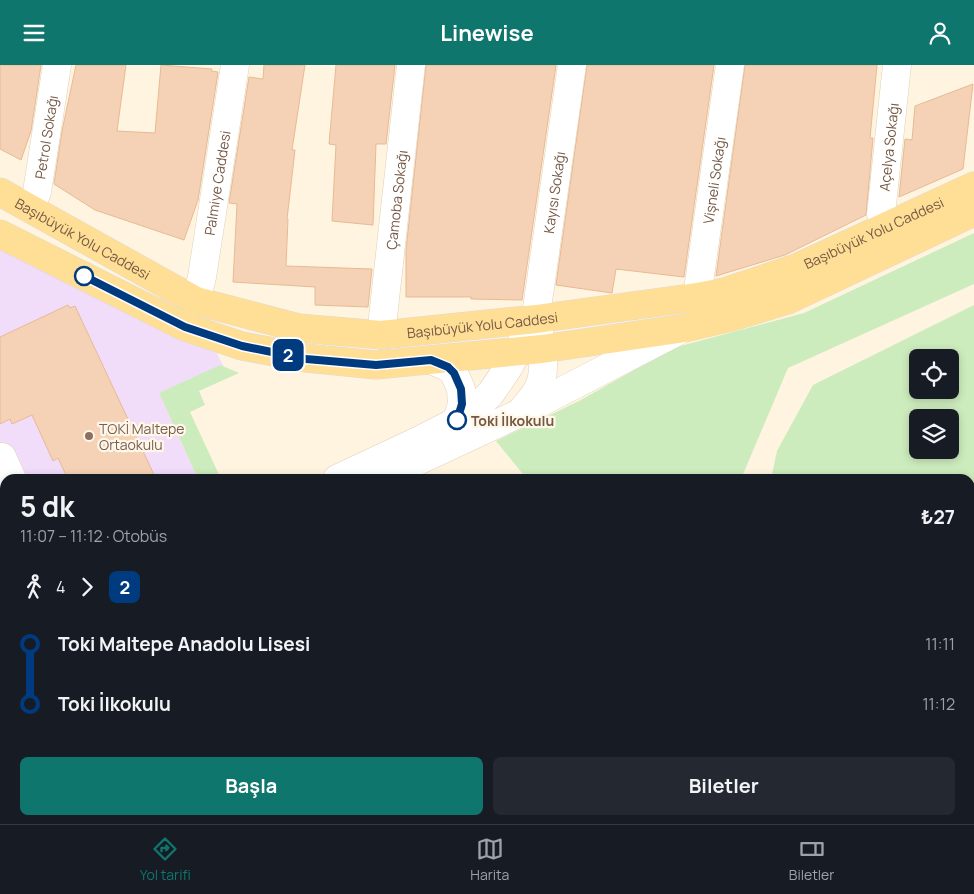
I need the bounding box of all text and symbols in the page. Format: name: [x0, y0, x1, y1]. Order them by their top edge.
text: Linewise: [440, 18, 534, 48]
icon: menu: [20, 19, 48, 47]
icon: person: [926, 19, 954, 47]
street label: Petrol Sokağı: [30, 94, 62, 180]
street label: Açelya Sokağı: [874, 102, 902, 192]
street label: Palmiye Caddesi: [199, 129, 234, 237]
street label: Vişneli Sokağı: [698, 135, 729, 225]
street label: Çamoba Sokağı: [381, 149, 411, 251]
street label: Kayısı Sokağı: [538, 150, 569, 235]
street label: Başıbüyük Yolu Caddesi: [801, 192, 946, 273]
street label: Başıbüyük Yolu Caddesi: [12, 193, 154, 283]
unlabelled marker: [74, 266, 94, 286]
street label: Başıbüyük Yolu Caddesi: [406, 307, 559, 342]
line badge: 2: [272, 339, 304, 371]
text: 2: [283, 343, 293, 367]
map controls: [909, 349, 959, 459]
button: locate: [909, 349, 959, 399]
button: layers: [909, 409, 959, 459]
marker: Toki İlkokulu: [447, 410, 467, 430]
place label: Toki İlkokulu: [471, 411, 554, 430]
place label: TOKİ Maltepe Ortaokulu: [99, 419, 184, 454]
marker: TOKİ Maltepe Ortaokulu: [83, 430, 95, 442]
text: 5 dk: [20, 487, 74, 525]
text: ₺27: [921, 504, 955, 530]
text: 11:07 – 11:12 · Otobüs: [20, 525, 167, 547]
icon: walk: [20, 573, 48, 601]
icon: forward: [73, 573, 101, 601]
text: 2: [119, 575, 130, 599]
text: 4: [56, 576, 65, 598]
text: Toki Maltepe Anadolu Lisesi: [58, 631, 310, 657]
text: 11:11: [925, 633, 955, 655]
text: Toki İlkokulu: [58, 691, 171, 717]
text: 11:12: [922, 693, 955, 715]
button: Başla: [20, 757, 483, 815]
button: Biletler: [493, 757, 955, 815]
tab: Yol tarifi: [140, 835, 191, 884]
tab: Harita: [470, 835, 509, 884]
tab: Biletler: [789, 835, 834, 884]

